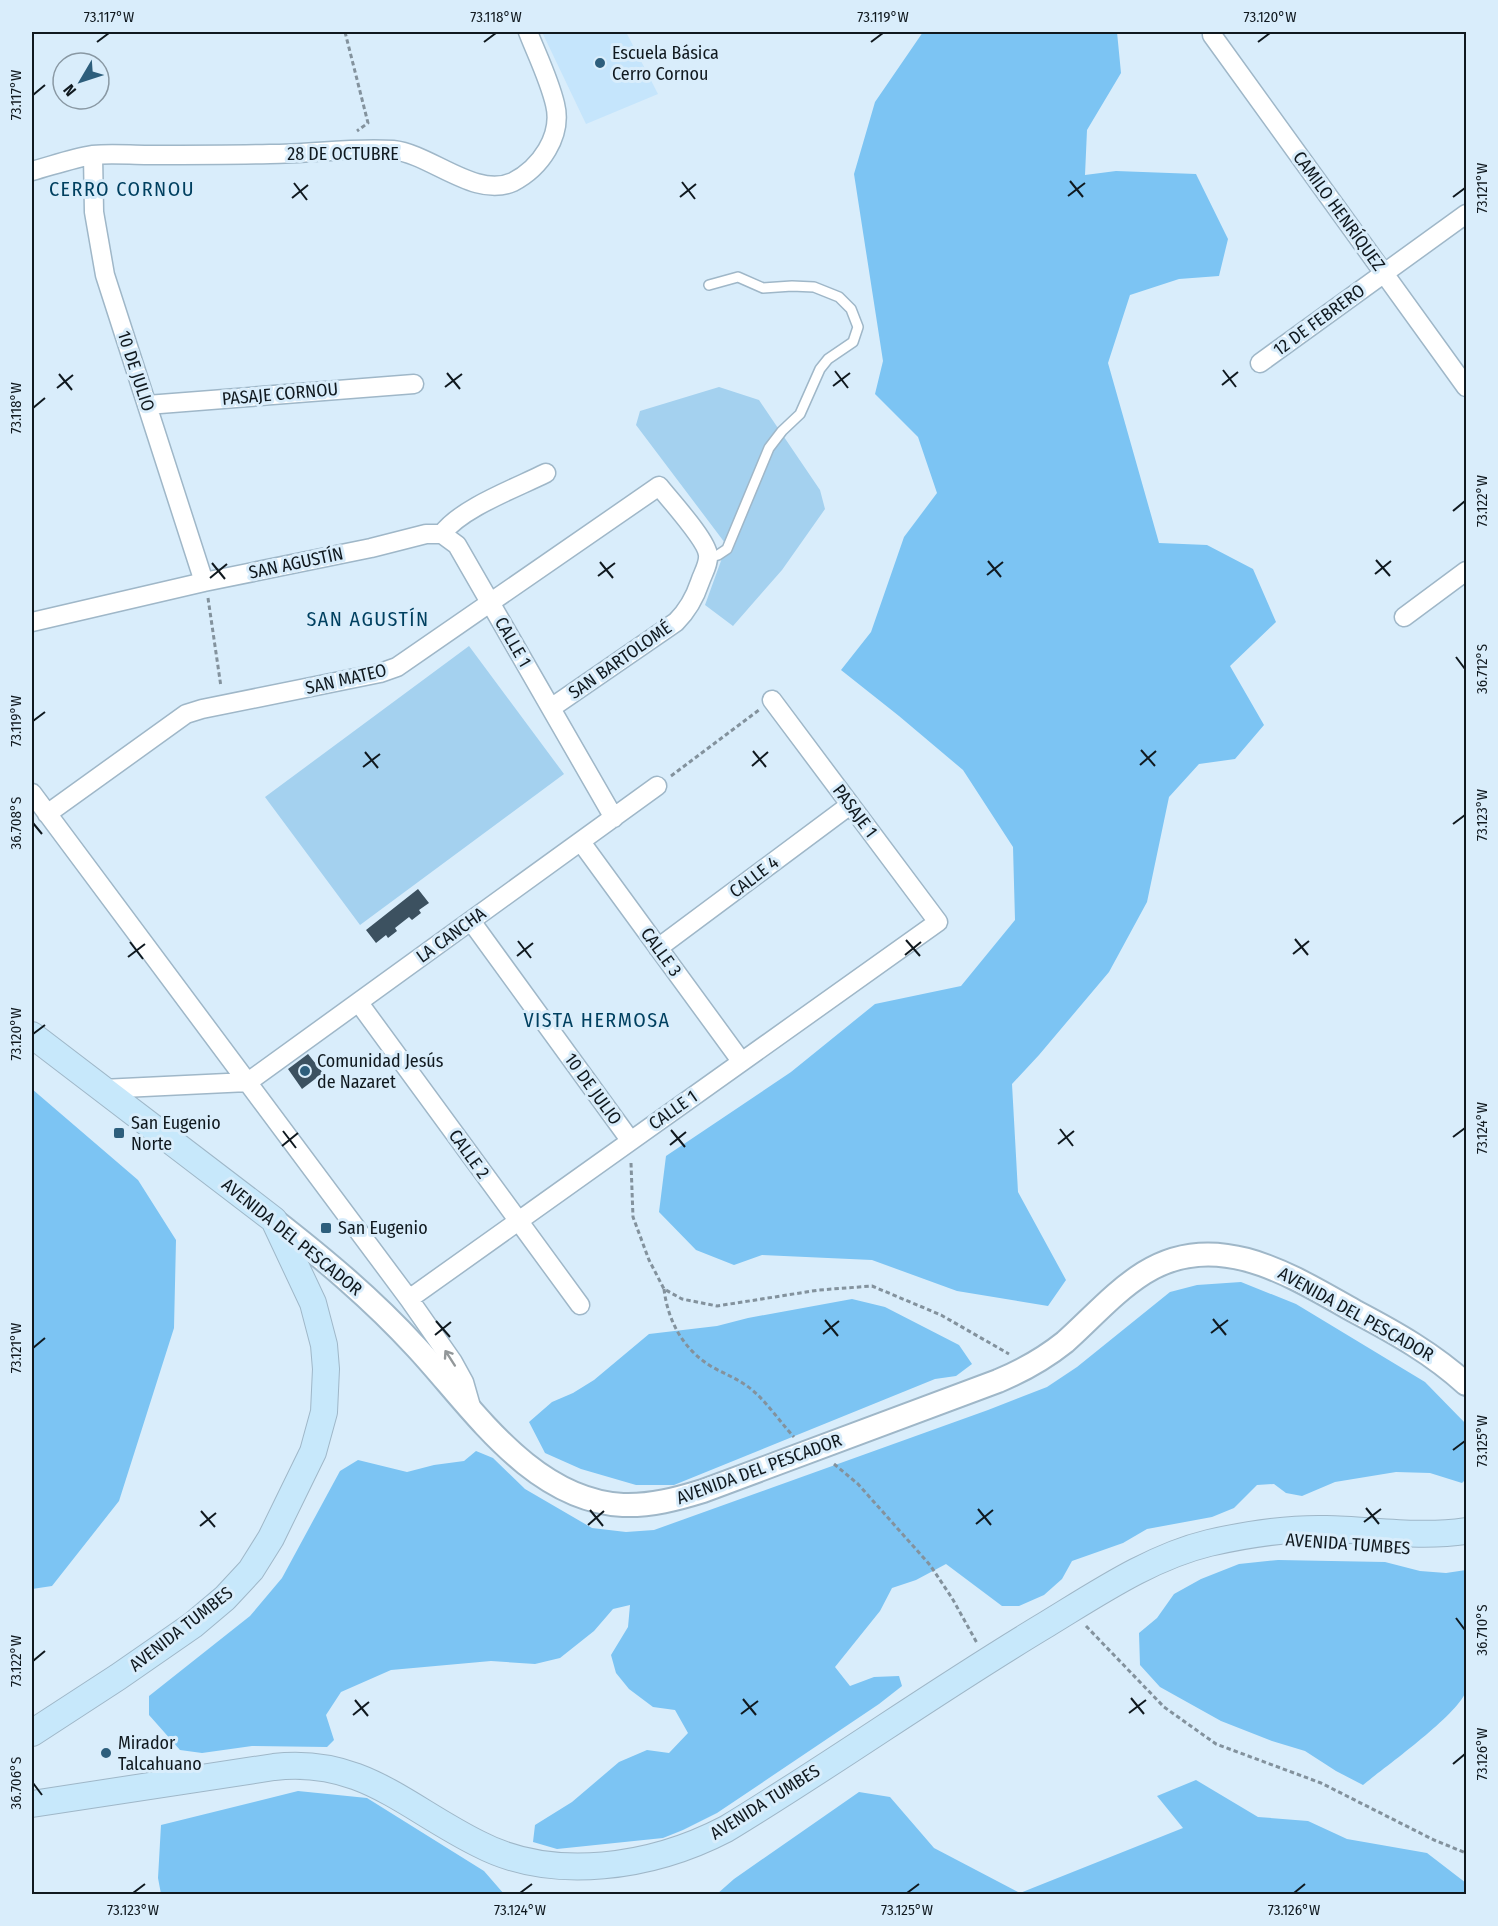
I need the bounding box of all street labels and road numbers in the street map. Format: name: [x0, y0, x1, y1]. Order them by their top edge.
street label: 28 DE OCTUBRE: [287, 143, 399, 165]
street label: CAMILO HENRÍQUEZ: [1288, 146, 1391, 275]
street label: 12 DE FEBRERO: [1269, 279, 1369, 361]
street label: 10 DE JULIO: [113, 328, 159, 414]
street label: PASAJE CORNOU: [221, 378, 339, 410]
street label: SAN AGUSTÍN: [247, 541, 345, 584]
street label: CALLE 1: [490, 613, 536, 671]
street label: SAN BARTOLOMÉ: [564, 616, 676, 704]
street label: SAN MATEO: [303, 659, 389, 699]
street label: PASAJE 1: [828, 780, 882, 842]
street label: CALLE 4: [725, 851, 783, 903]
street label: LA CANCHA: [412, 902, 491, 968]
street label: CALLE 3: [636, 923, 686, 981]
street label: 10 DE JULIO: [560, 1049, 626, 1129]
street label: CALLE 1: [644, 1085, 702, 1135]
street label: CALLE 2: [444, 1125, 494, 1183]
street label: AVENIDA DEL PESCADOR: [217, 1174, 367, 1301]
street label: AVENIDA DEL PESCADOR: [1274, 1262, 1438, 1366]
street label: AVENIDA DEL PESCADOR: [673, 1429, 845, 1509]
street label: AVENIDA TUMBES: [1285, 1529, 1411, 1559]
street label: AVENIDA TUMBES: [125, 1582, 237, 1676]
street label: AVENIDA TUMBES: [706, 1759, 824, 1845]

